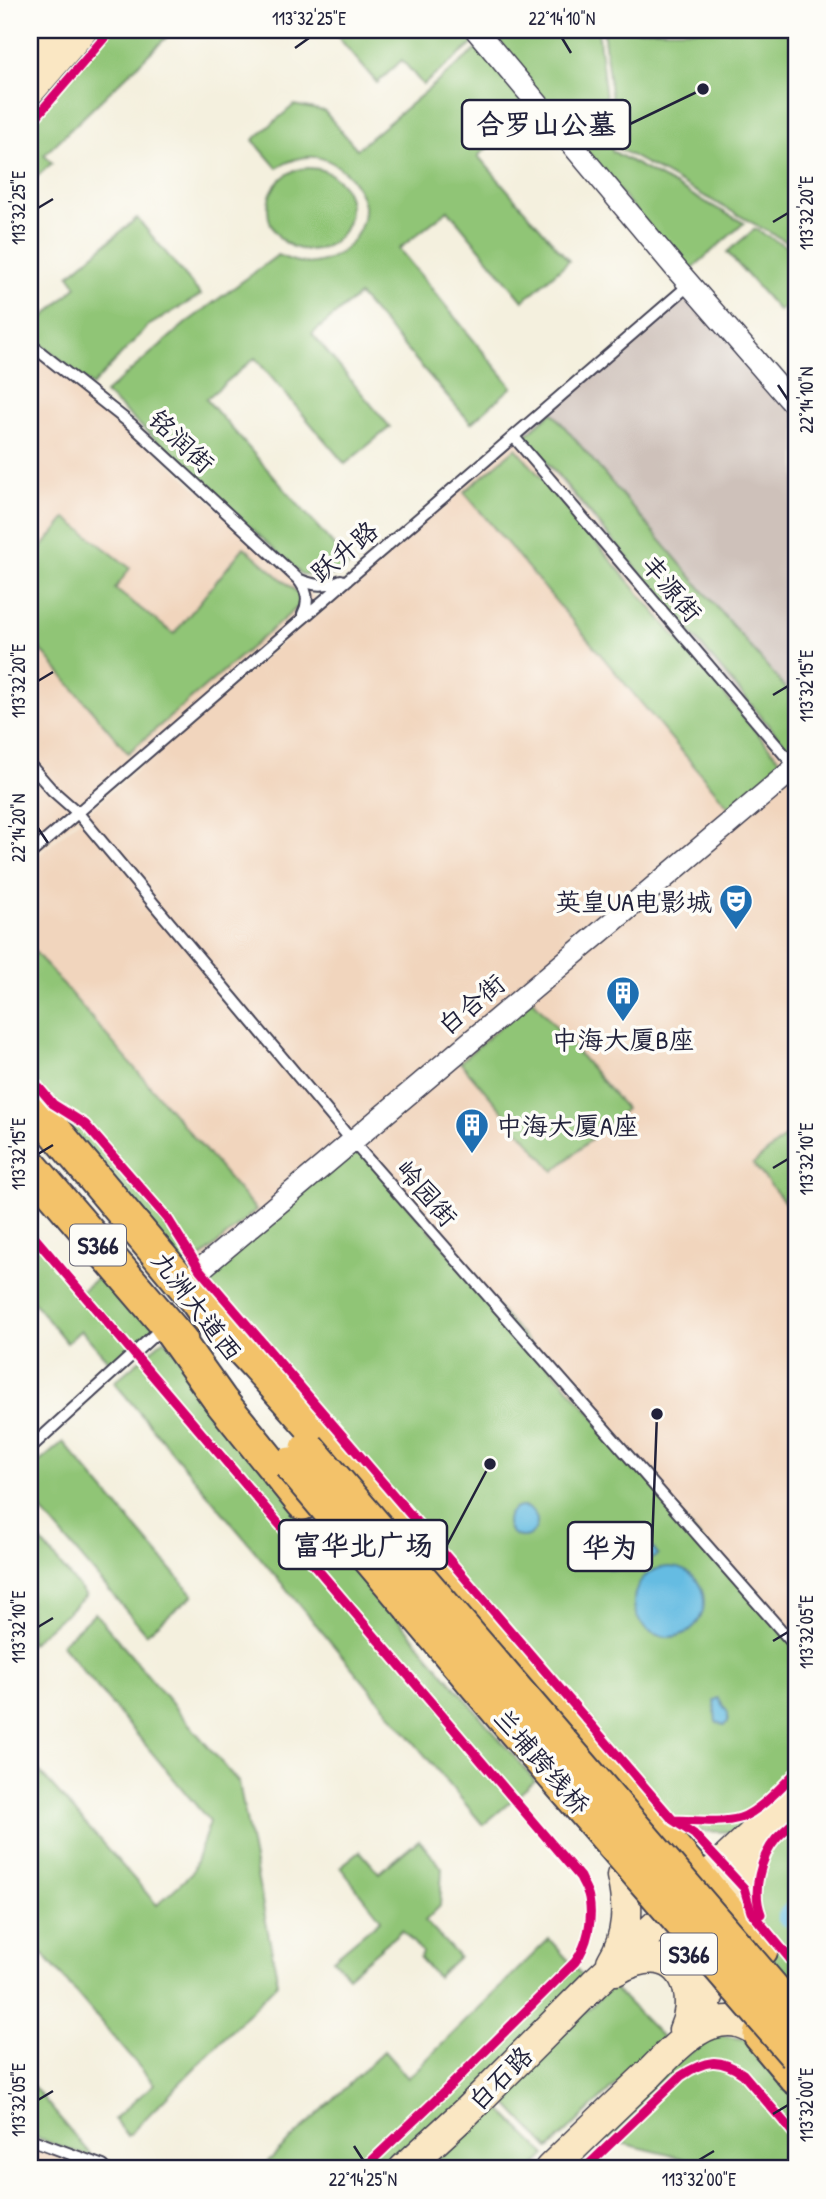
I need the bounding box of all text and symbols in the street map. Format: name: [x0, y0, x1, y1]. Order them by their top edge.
text: 113°32'25"E: [272, 6, 346, 31]
text: 22°14'10"N: [529, 6, 595, 31]
callout: 合罗山公墓: [462, 100, 630, 149]
text: 合罗山公墓: [476, 105, 616, 143]
text: 113°32'25"E: [6, 171, 31, 245]
text: 113°32'20"E: [794, 176, 819, 250]
text: 22°14'10"N: [794, 367, 819, 433]
street label: 铭润街: [142, 402, 222, 480]
street label: 跃升路: [303, 513, 385, 589]
street label: 丰源街: [634, 547, 710, 629]
text: 113°32'20"E: [6, 644, 31, 718]
text: 113°32'15"E: [794, 650, 819, 722]
text: 22°14'20"N: [6, 794, 31, 862]
theatre icon: 英皇UA电影城: [717, 882, 755, 931]
place label: 英皇UA电影城: [555, 884, 712, 919]
street label: 白合街: [430, 966, 512, 1042]
building icon: 中海大厦B座: [604, 974, 642, 1023]
place label: 中海大厦B座: [551, 1022, 695, 1057]
building icon: 中海大厦A座: [453, 1106, 491, 1155]
place label: 中海大厦A座: [496, 1108, 639, 1143]
text: 113°32'15"E: [6, 1118, 31, 1190]
text: 113°32'10"E: [794, 1123, 819, 1195]
street label: 岭园街: [388, 1152, 466, 1234]
road number: S366: [70, 1224, 126, 1266]
street label: 九洲大道西: [144, 1244, 250, 1368]
callout: 富华北广场: [279, 1520, 447, 1569]
callout: 华为: [568, 1522, 652, 1571]
text: 富华北广场: [293, 1526, 433, 1564]
text: 华为: [582, 1528, 638, 1566]
text: 113°32'10"E: [6, 1591, 31, 1663]
text: 113°32'05"E: [794, 1595, 819, 1669]
street label: 兰埔跨线桥: [486, 1700, 598, 1822]
road number: S366: [661, 1934, 717, 1975]
street label: 白石路: [460, 2038, 540, 2118]
text: 113°32'05"E: [6, 2063, 31, 2137]
text: 113°32'00"E: [794, 2068, 819, 2142]
text: 22°14'25"N: [329, 2167, 397, 2192]
text: 113°32'00"E: [662, 2167, 736, 2192]

